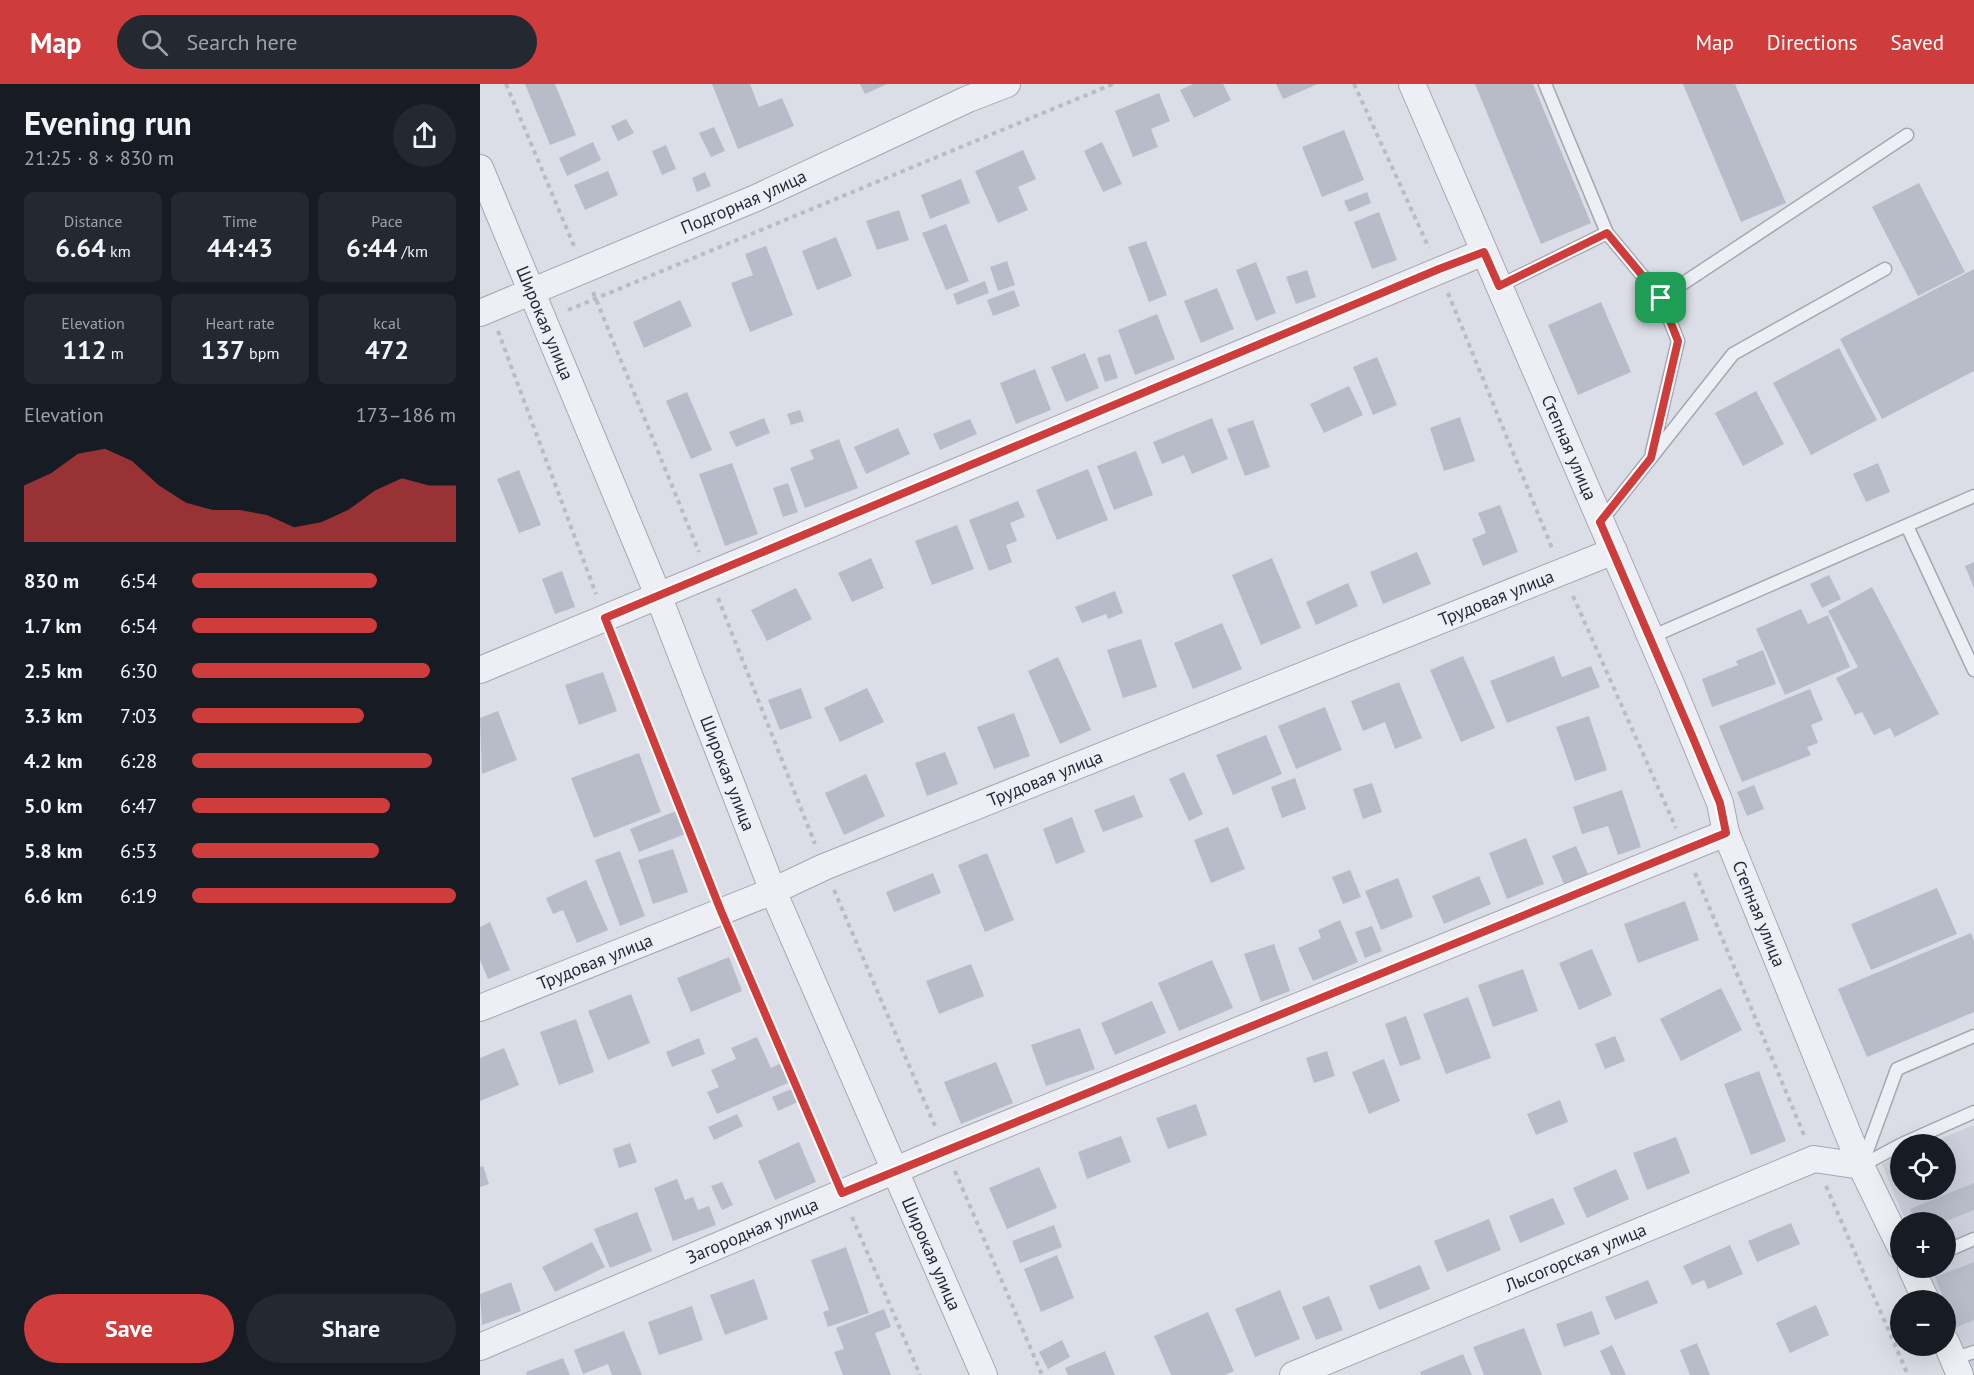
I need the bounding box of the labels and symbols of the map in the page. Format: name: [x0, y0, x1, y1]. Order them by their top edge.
street label: Подгорная улица: [677, 164, 810, 239]
street label: Широкая улица: [511, 262, 579, 384]
pin: [1635, 272, 1686, 323]
street label: Степная улица: [1537, 391, 1602, 504]
street label: Трудовая улица: [1435, 564, 1557, 631]
street label: Широкая улица: [695, 712, 761, 834]
street label: Трудовая улица: [984, 745, 1106, 811]
street label: Степная улица: [1727, 857, 1791, 970]
street label: Трудовая улица: [534, 928, 656, 995]
street label: Загородная улица: [682, 1192, 822, 1269]
street label: Широкая улица: [897, 1193, 967, 1314]
street label: Лысогорская улица: [1500, 1218, 1650, 1297]

